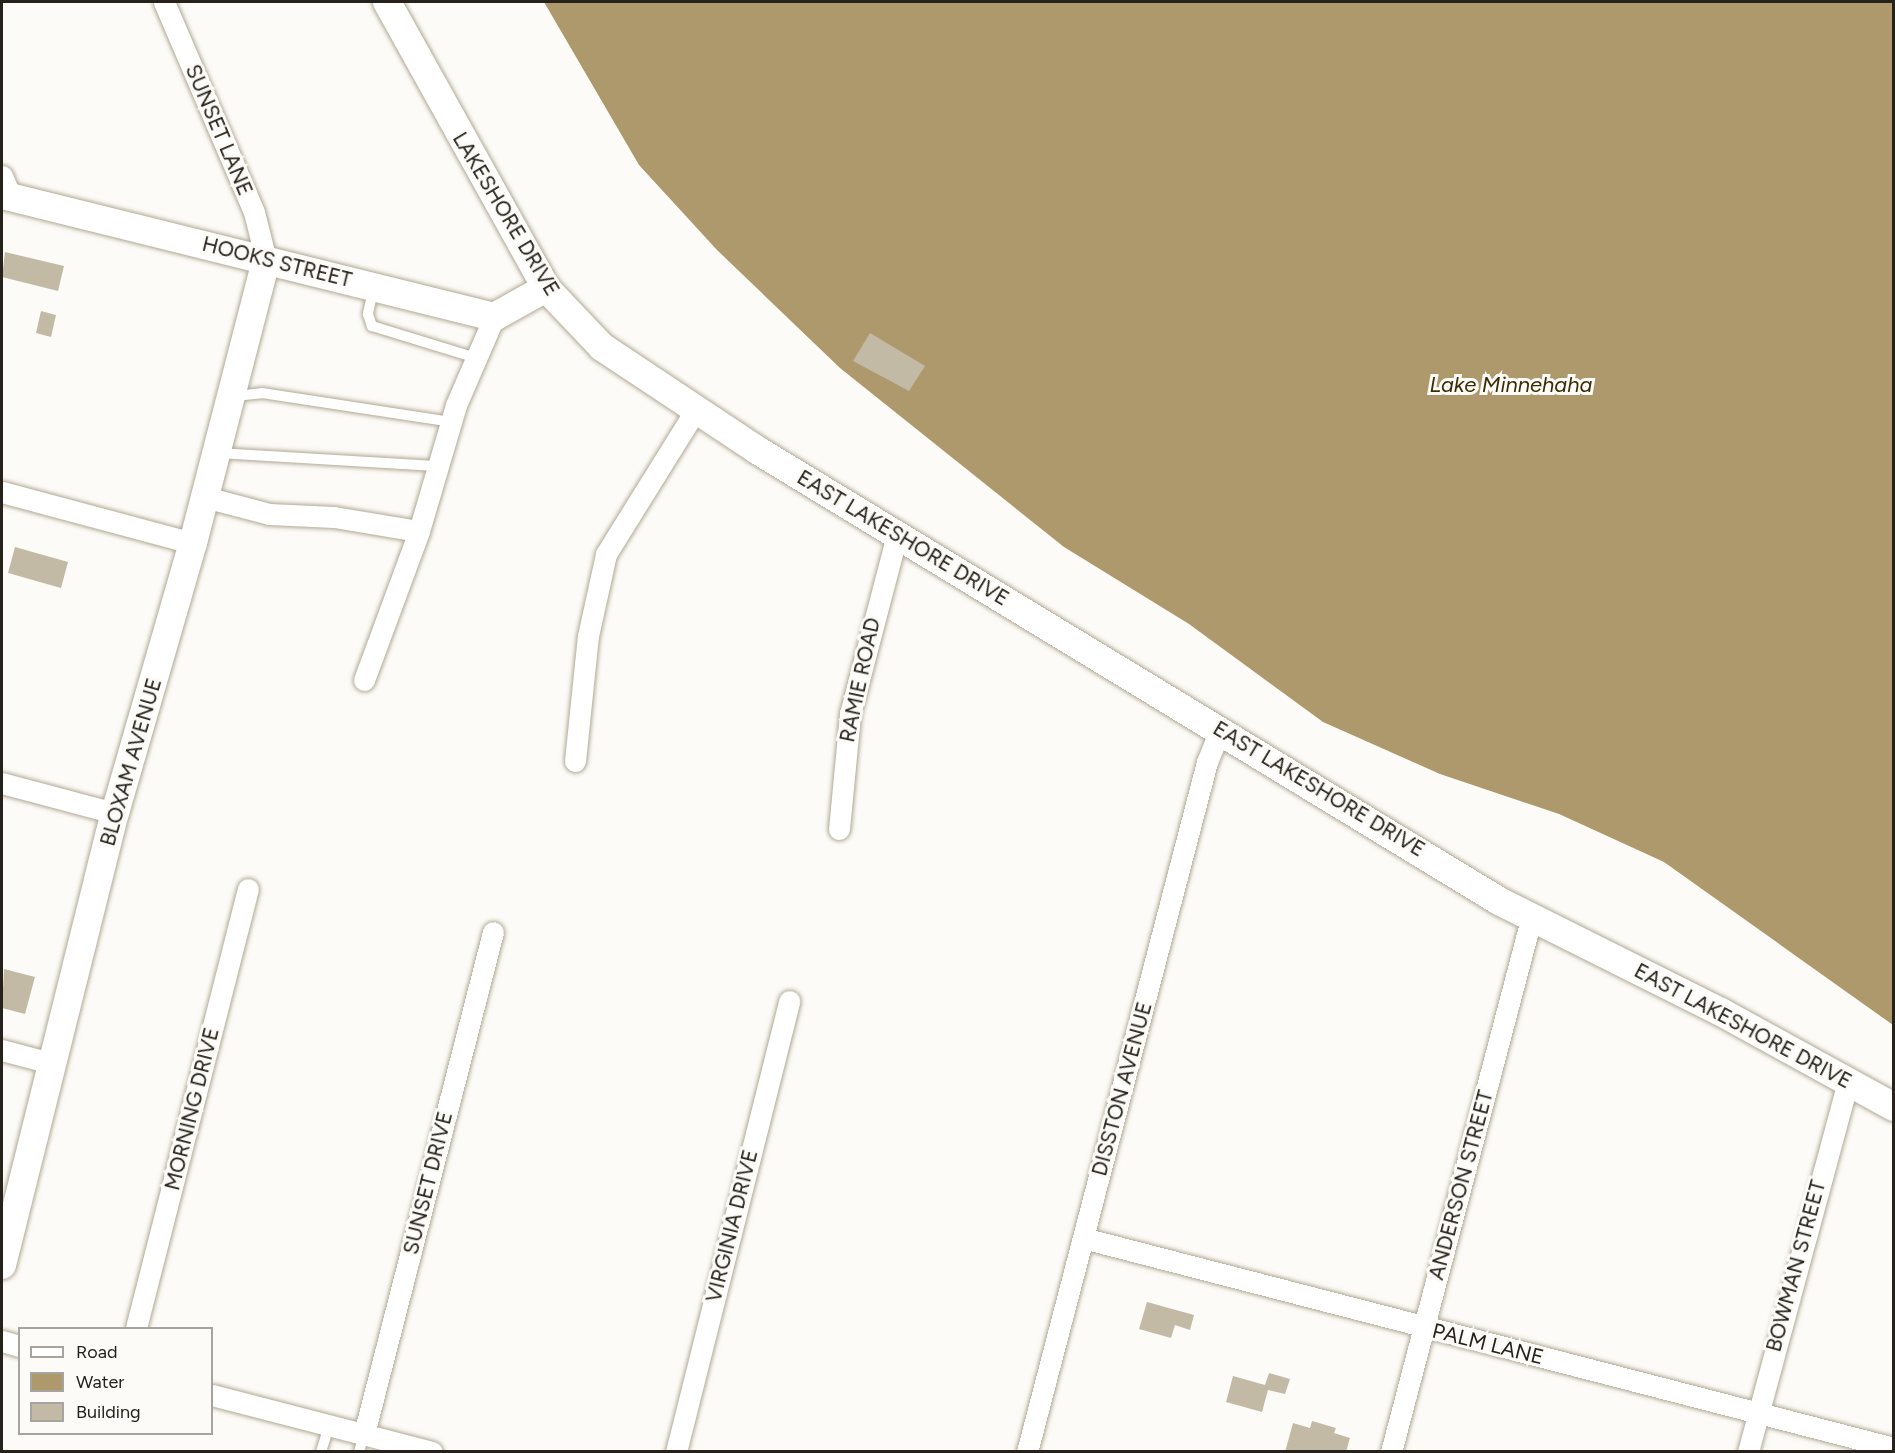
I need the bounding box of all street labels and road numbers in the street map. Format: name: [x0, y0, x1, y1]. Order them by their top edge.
street label: SUNSET LANE: [180, 61, 258, 199]
street label: LAKESHORE DRIVE: [447, 128, 565, 300]
street label: HOOKS STREET: [200, 231, 354, 293]
street label: EAST LAKESHORE DRIVE: [792, 465, 1014, 611]
street label: RAMIE ROAD: [835, 615, 885, 745]
street label: BLOXAM AVENUE: [95, 675, 167, 849]
street label: EAST LAKESHORE DRIVE: [1208, 716, 1430, 862]
street label: EAST LAKESHORE DRIVE: [1630, 958, 1856, 1094]
street label: DISSTON AVENUE: [1087, 999, 1157, 1179]
street label: MORNING DRIVE: [160, 1025, 224, 1193]
street label: ANDERSON STREET: [1424, 1087, 1498, 1283]
street label: SUNSET DRIVE: [398, 1109, 458, 1257]
street label: VIRGINIA DRIVE: [701, 1147, 763, 1305]
street label: BOWMAN STREET: [1761, 1177, 1831, 1355]
street label: PALM LANE: [1430, 1318, 1546, 1370]

